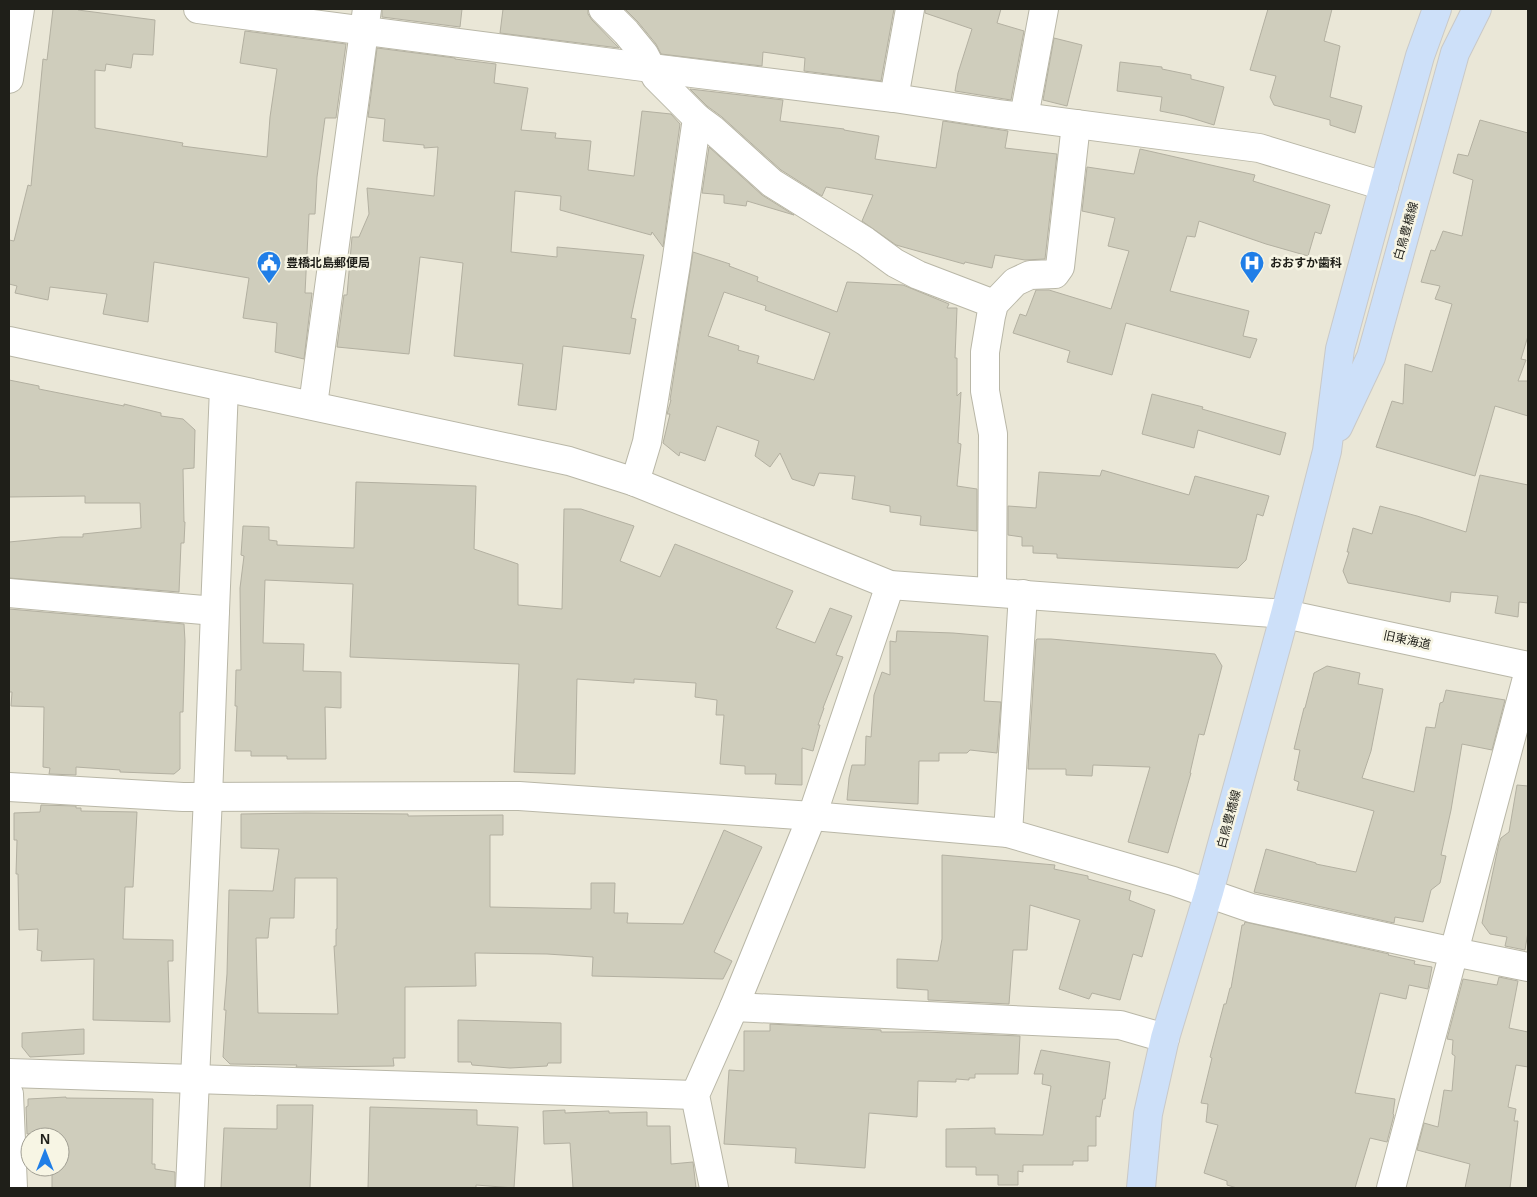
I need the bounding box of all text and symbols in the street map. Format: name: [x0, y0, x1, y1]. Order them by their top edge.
street label: 白鳥豊橋線: [1391, 200, 1421, 262]
public building icon: 豊橋北島郵便局: [256, 250, 282, 284]
hospital icon: おおすか歯科: [1239, 250, 1265, 284]
place label: 豊橋北島郵便局: [286, 256, 370, 270]
place label: おおすか歯科: [1270, 256, 1342, 270]
street label: 旧東海道: [1382, 628, 1432, 652]
street label: 白鳥豊橋線: [1214, 788, 1244, 850]
north arrow: [20, 1127, 70, 1177]
text: N: [40, 1131, 50, 1147]

